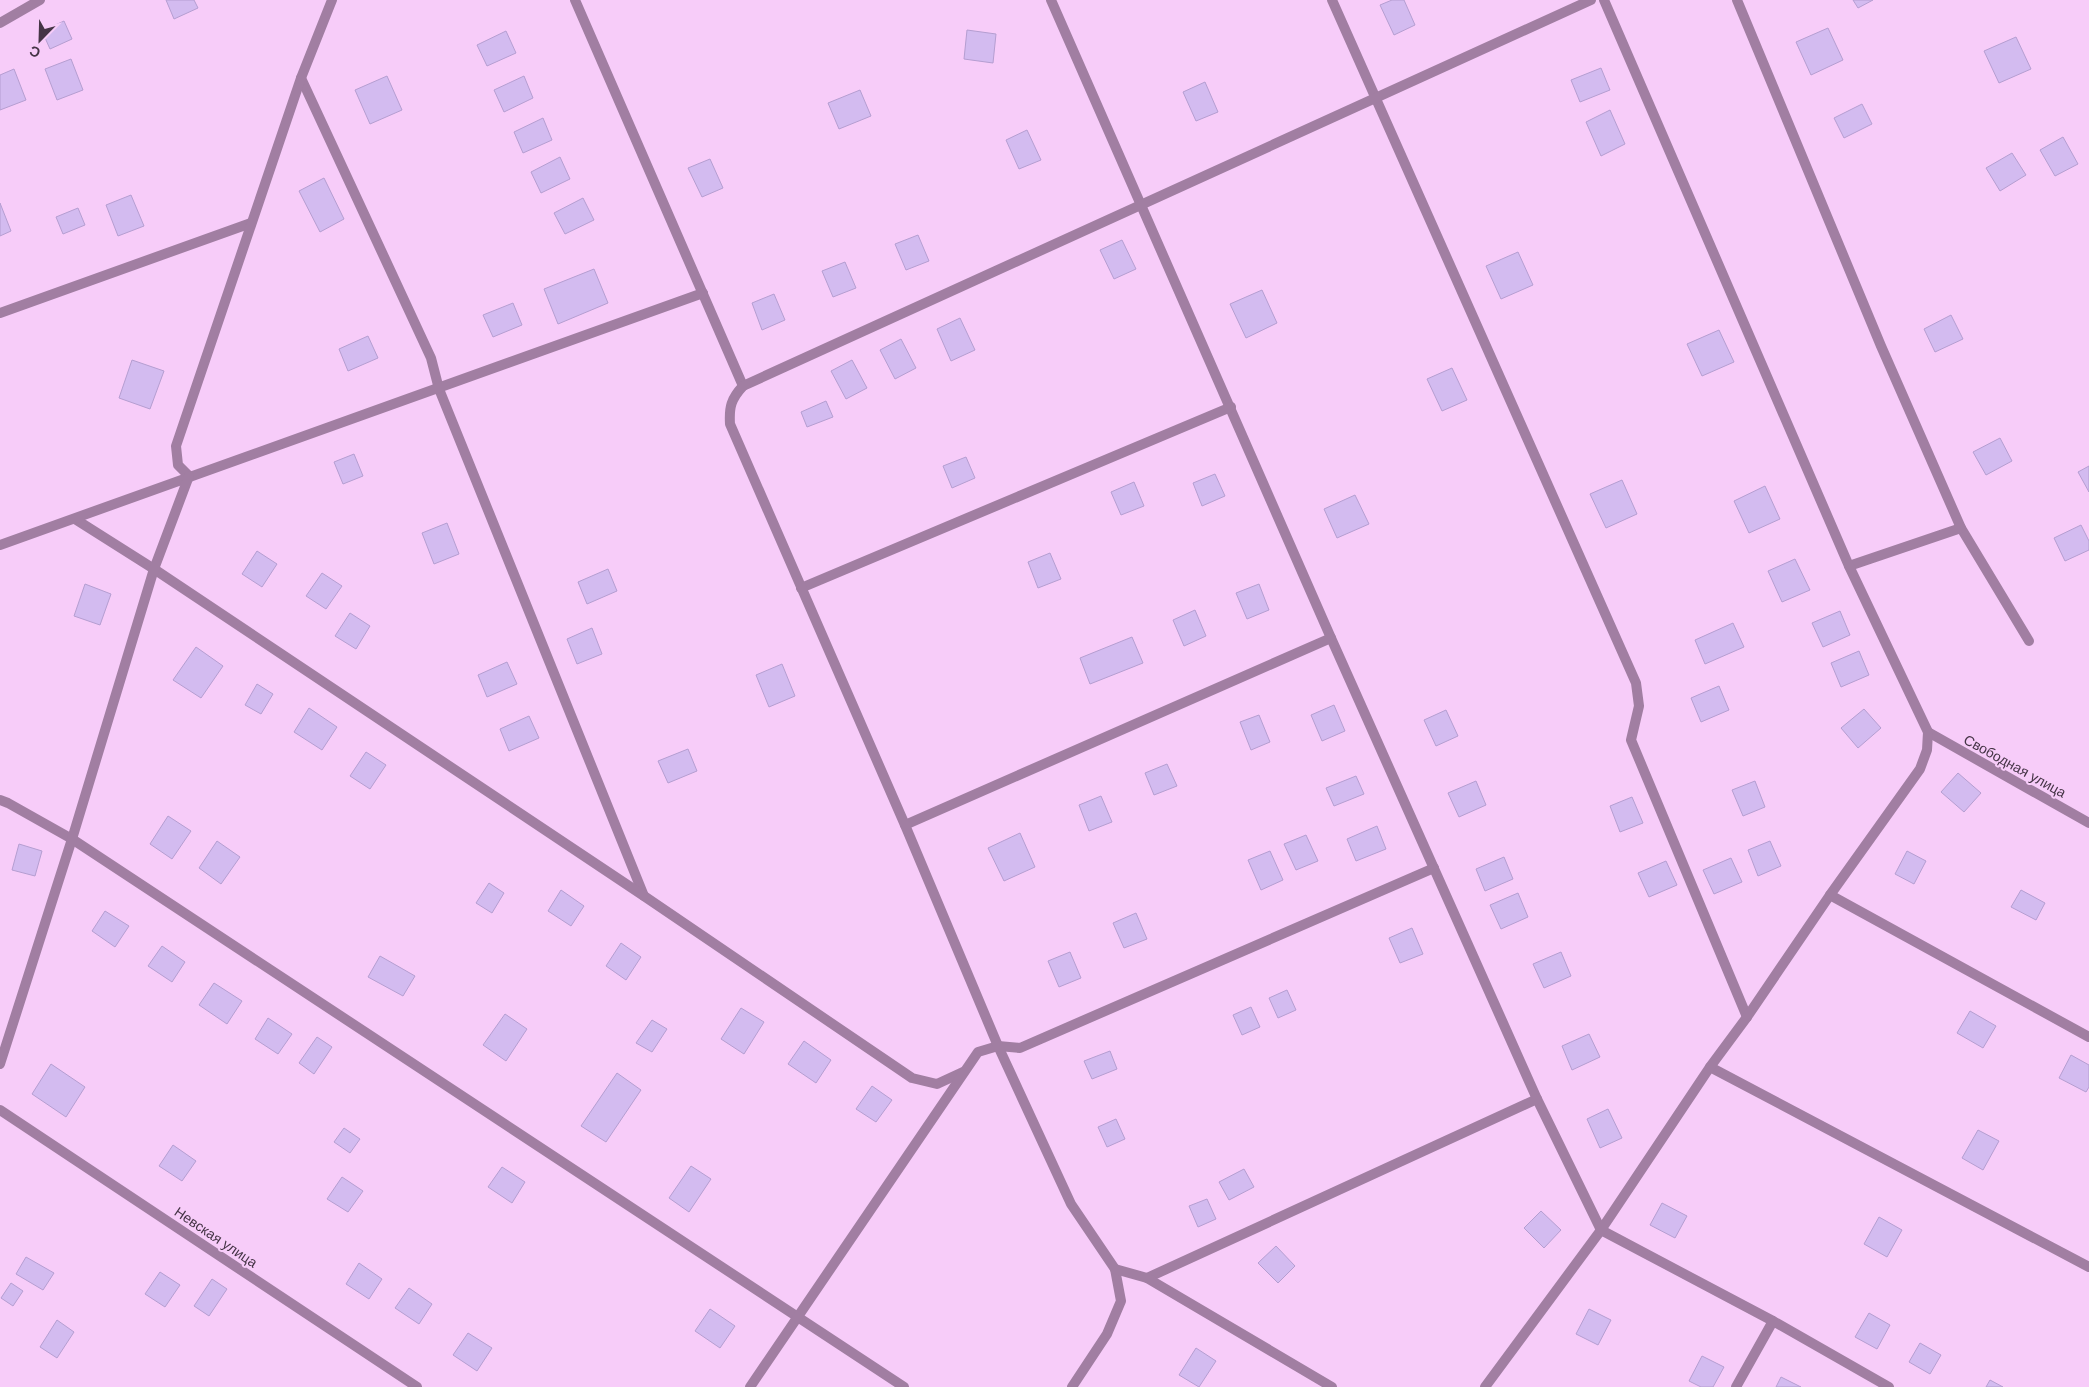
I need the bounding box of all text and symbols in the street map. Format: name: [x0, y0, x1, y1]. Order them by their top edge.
north arrow: [15, 15, 65, 65]
text: С: [27, 43, 43, 61]
street label: Свободная улица: [1961, 731, 2069, 801]
street label: Невская улица: [172, 1203, 261, 1271]

